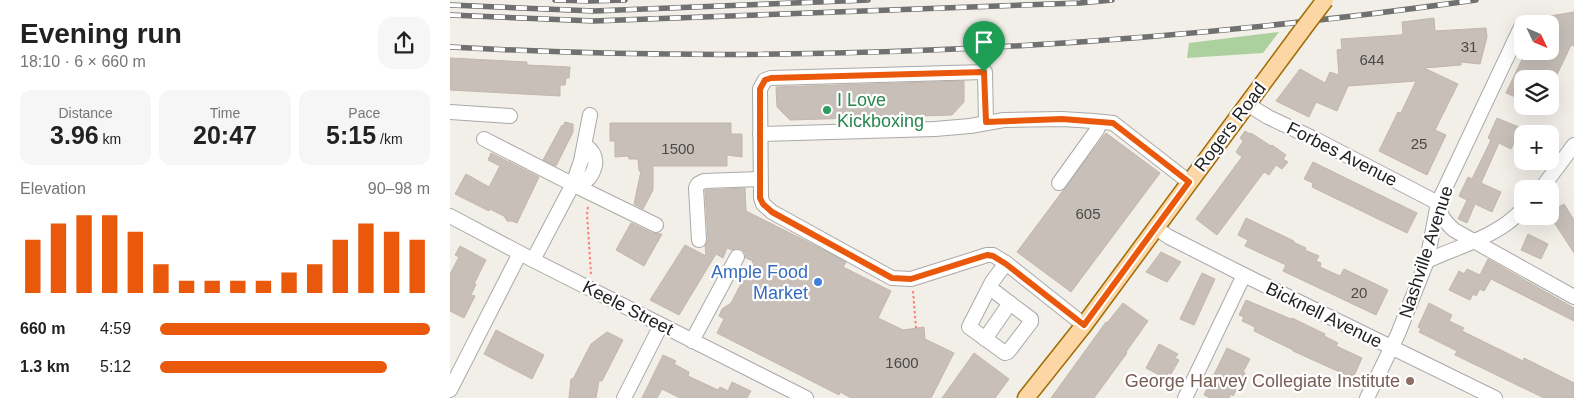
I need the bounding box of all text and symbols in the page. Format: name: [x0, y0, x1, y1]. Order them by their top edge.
north arrow: [1514, 15, 1559, 60]
map controls: [1514, 15, 1559, 225]
button: share: [378, 17, 430, 69]
text: Evening run: [20, 18, 182, 49]
pin: [963, 21, 1005, 72]
icon: arrive: [970, 28, 998, 56]
house number: 31: [1461, 38, 1477, 55]
house number: 644: [1359, 51, 1385, 68]
text: 18:10 · 6 × 660 m: [20, 53, 146, 70]
button: layers: [1514, 70, 1559, 115]
street label: Rogers Road: [1190, 79, 1270, 175]
place label: I Love Kickboxing: [837, 90, 924, 131]
marker: I Love Kickboxing: [821, 104, 833, 116]
text: Distance: [58, 105, 113, 121]
text: Time: [210, 105, 240, 121]
text: Pace: [348, 105, 380, 121]
street label: Forbes Avenue: [1284, 118, 1400, 190]
text: 3.96: [50, 121, 99, 149]
text: 20:47: [193, 121, 257, 149]
text: 5:15: [326, 121, 376, 149]
button: +: [1514, 125, 1559, 170]
text: km: [99, 131, 121, 147]
text: /km: [376, 131, 403, 147]
house number: 25: [1411, 135, 1427, 152]
house number: 1500: [661, 140, 695, 157]
text: Elevation: [20, 180, 86, 197]
text: 90–98 m: [368, 180, 430, 197]
button: −: [1514, 180, 1559, 225]
street label: Nashville Avenue: [1395, 183, 1457, 321]
house number: 605: [1075, 205, 1101, 222]
place label: Ample Food Market: [711, 262, 808, 303]
marker: Ample Food Market: [812, 276, 824, 288]
street label: Keele Street: [579, 277, 677, 339]
street label: Bicknell Avenue: [1263, 278, 1385, 352]
house number: 20: [1351, 284, 1367, 301]
text: 660 m: [20, 320, 65, 337]
text: 4:59: [100, 320, 131, 337]
house number: 1600: [885, 354, 919, 371]
text: 1.3 km: [20, 358, 70, 375]
text: 5:12: [100, 358, 131, 375]
place label: George Harvey Collegiate Institute: [1125, 371, 1400, 391]
marker: George Harvey Collegiate Institute: [1404, 375, 1416, 387]

